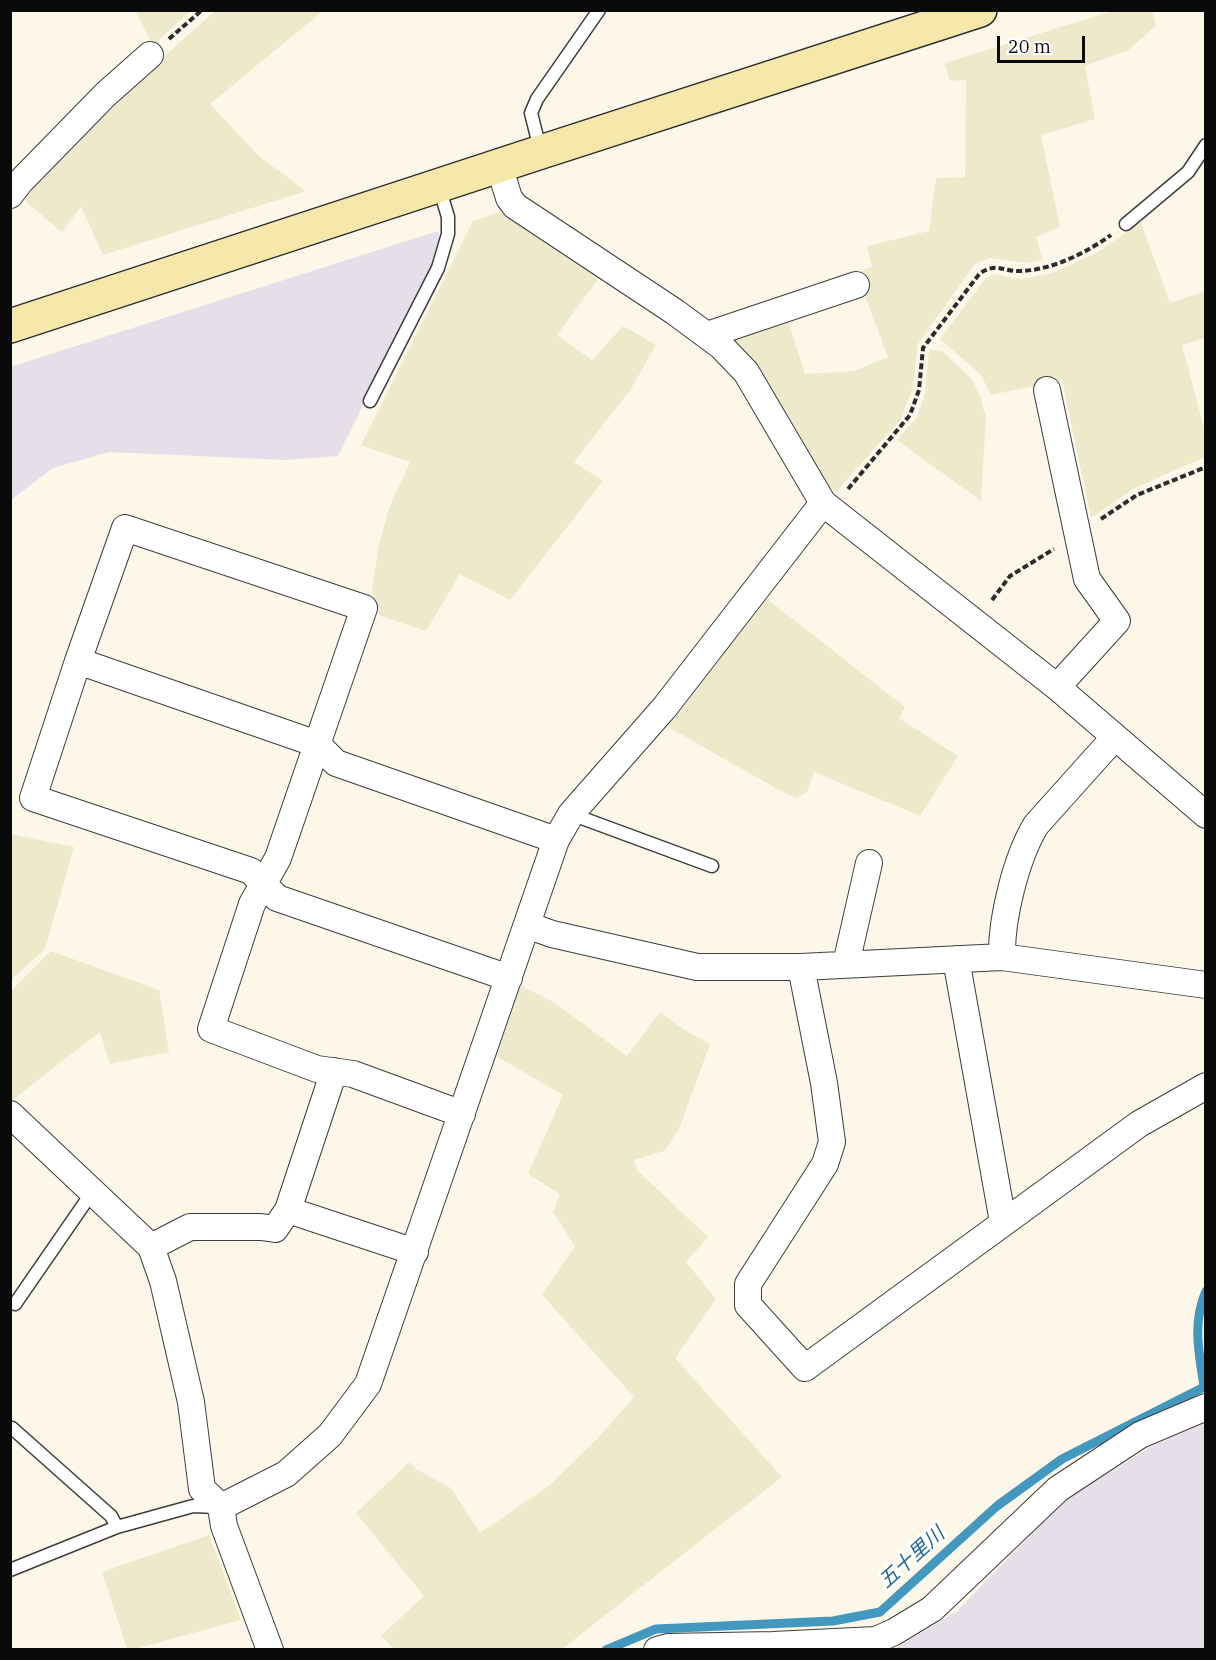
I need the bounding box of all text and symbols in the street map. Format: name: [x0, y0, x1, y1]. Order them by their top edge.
scale bar: [1000, 24, 1088, 62]
text: 20 m: [1008, 35, 1051, 58]
water label: 五十里川: [874, 1522, 950, 1594]

